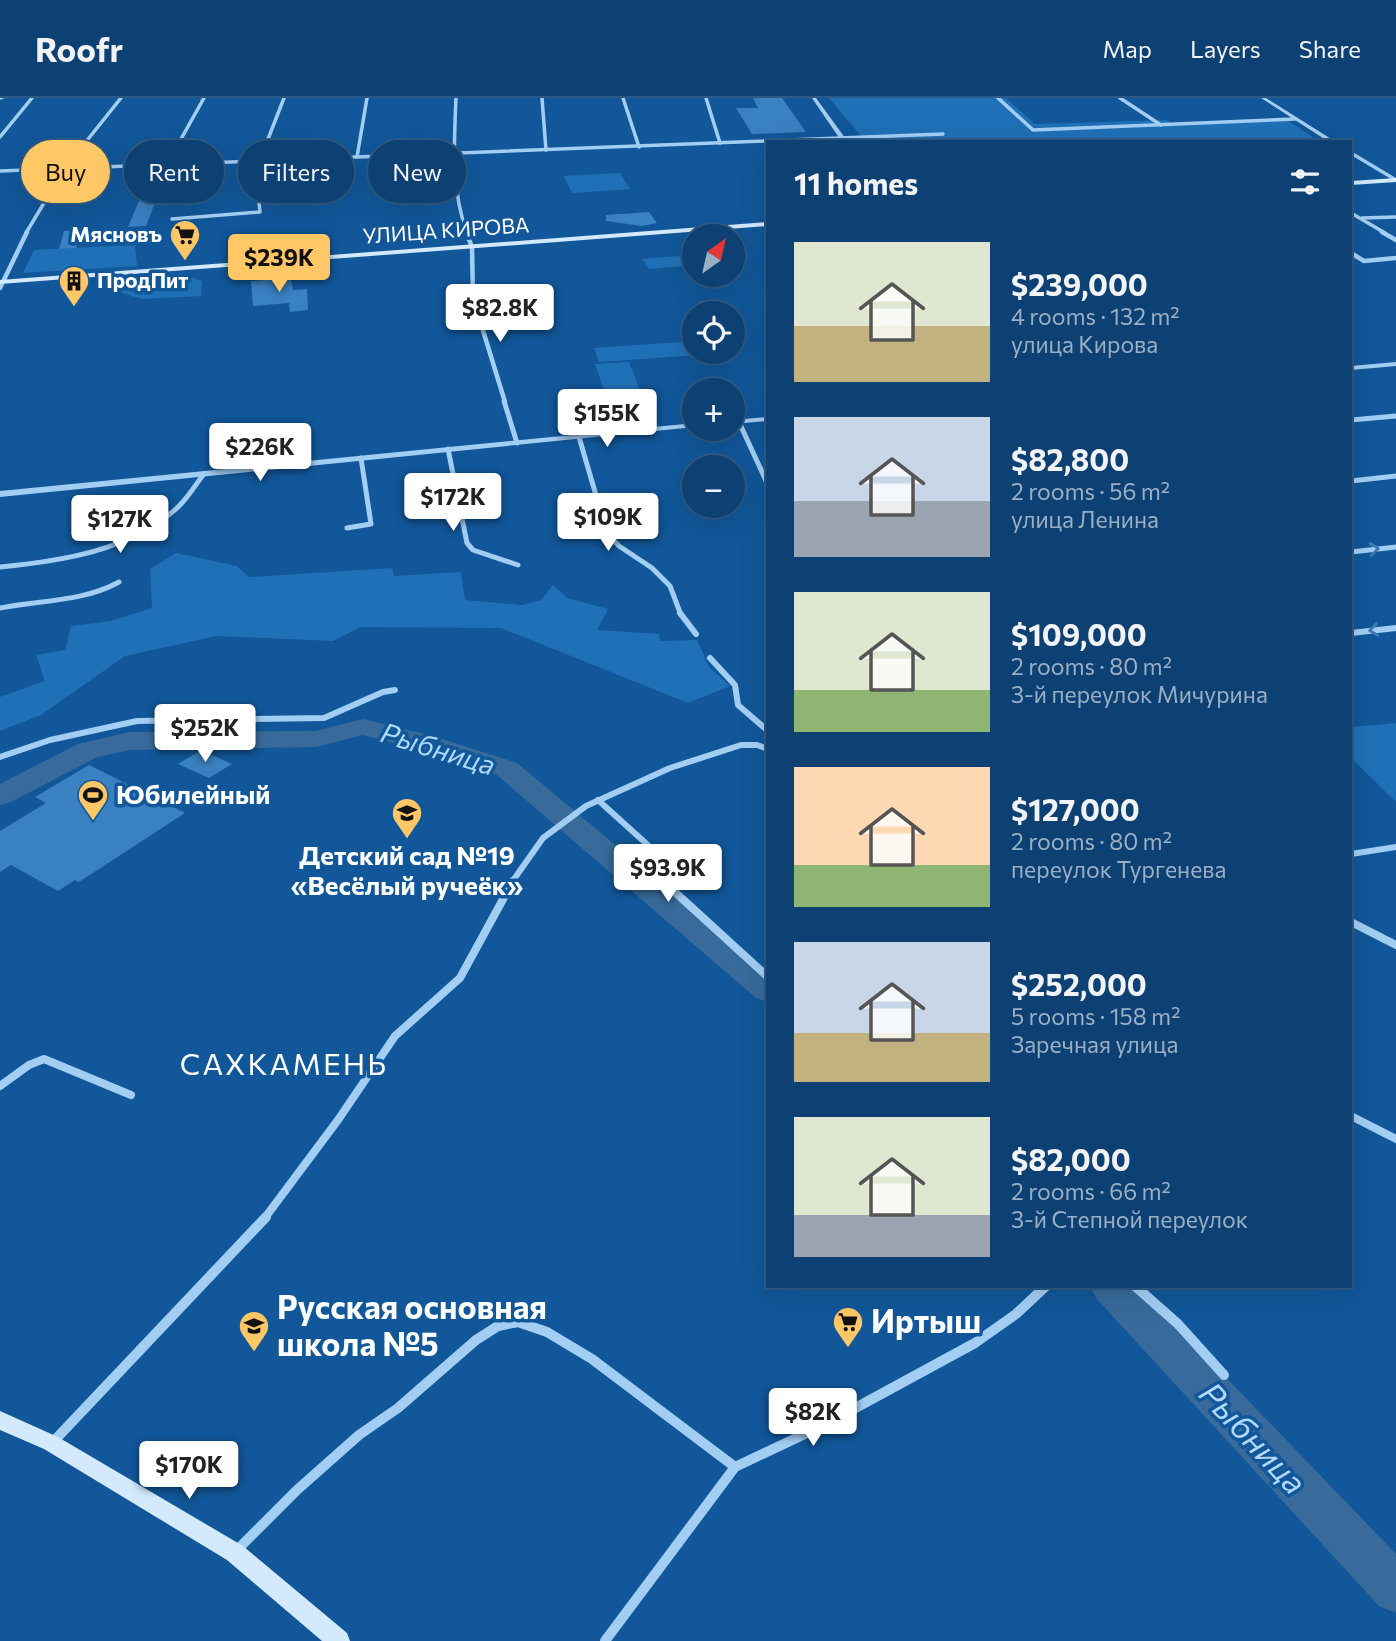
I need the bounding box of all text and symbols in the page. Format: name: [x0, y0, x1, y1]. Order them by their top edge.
text: Roofr: [35, 28, 123, 69]
text: Map: [1103, 34, 1152, 63]
text: Layers: [1190, 34, 1261, 63]
text: Share: [1299, 34, 1361, 63]
chip: Buy: [21, 140, 110, 203]
chip: Rent: [124, 140, 224, 203]
chip: Filters: [238, 140, 354, 203]
chip: New: [368, 140, 466, 203]
icon: filters: [1286, 163, 1324, 201]
text: 11 homes: [794, 164, 918, 201]
street label: УЛИЦА КИРОВА: [362, 211, 530, 248]
supermarket icon: Мясновъ: [168, 218, 202, 262]
place label: Мясновъ: [70, 221, 162, 246]
north arrow: [682, 224, 746, 287]
map controls: [682, 224, 745, 518]
pin: $239K: [230, 234, 328, 294]
text: $239K: [244, 243, 314, 271]
building icon: ПродПит: [57, 264, 91, 308]
text: $239,000: [1011, 265, 1148, 302]
place label: ПродПит: [97, 267, 188, 292]
icon: home: [850, 270, 934, 354]
pin: $82.8K: [443, 285, 557, 344]
text: $82.8K: [462, 293, 538, 321]
button: locate: [682, 301, 745, 364]
text: 4 rooms · 132 m²: [1011, 302, 1180, 330]
text: улица Кирова: [1011, 330, 1158, 358]
button: +: [682, 378, 745, 441]
pin: $155K: [558, 390, 656, 449]
text: $155K: [574, 398, 640, 426]
pin: $226K: [211, 424, 309, 483]
text: $226K: [225, 432, 295, 460]
text: $82,800: [1011, 440, 1129, 477]
icon: home: [850, 445, 934, 529]
button: −: [682, 455, 745, 518]
pin: $172K: [404, 474, 502, 533]
text: 2 rooms · 56 m²: [1011, 477, 1170, 505]
text: $172K: [420, 482, 486, 510]
pin: $109K: [559, 494, 657, 553]
pin: $127K: [71, 496, 169, 555]
text: $109K: [573, 502, 643, 530]
text: $127K: [87, 504, 153, 532]
text: улица Ленина: [1011, 505, 1159, 533]
one-way arrow: [1368, 542, 1379, 557]
text: $109,000: [1011, 615, 1147, 652]
icon: home: [850, 620, 934, 704]
one-way arrow: [1368, 623, 1379, 638]
text: 2 rooms · 80 m²: [1011, 652, 1172, 680]
text: 3-й переулок Мичурина: [1011, 680, 1268, 708]
pin: $252K: [156, 704, 254, 764]
text: $252K: [171, 713, 239, 741]
water label: Рыбница: [377, 715, 500, 781]
sports icon: Юбилейный: [76, 778, 110, 822]
place label: Юбилейный: [116, 778, 270, 809]
text: $127,000: [1011, 790, 1140, 827]
icon: home: [850, 795, 934, 879]
school or university icon: Детский сад №19 «Весёлый ручеёк»: [390, 796, 424, 840]
text: 2 rooms · 80 m²: [1011, 827, 1172, 855]
place label: Детский сад №19 «Весёлый ручеёк»: [291, 839, 523, 900]
pin: $93.9K: [611, 844, 725, 904]
text: $93.9K: [630, 853, 706, 881]
text: переулок Тургенева: [1011, 855, 1226, 883]
text: $252,000: [1011, 965, 1147, 1002]
icon: home: [850, 970, 934, 1054]
text: 5 rooms · 158 m²: [1011, 1002, 1180, 1030]
text: Заречная улица: [1011, 1030, 1178, 1058]
district label: САХКАМЕНЬ: [180, 1044, 388, 1081]
text: $82,000: [1011, 1140, 1131, 1177]
icon: home: [850, 1145, 934, 1229]
text: 2 rooms · 66 m²: [1011, 1177, 1171, 1205]
text: 3-й Степной переулок: [1011, 1205, 1248, 1233]
place label: Русская основная школа №5: [277, 1286, 547, 1363]
place label: Иртыш: [871, 1300, 981, 1340]
supermarket icon: Иртыш: [831, 1305, 865, 1349]
school or university icon: Русская основная школа №5: [237, 1309, 271, 1353]
water label: Рыбница: [1192, 1372, 1316, 1502]
pin: $82K: [772, 1388, 854, 1448]
text: $82K: [785, 1397, 841, 1425]
pin: $170K: [140, 1442, 238, 1501]
text: $170K: [155, 1450, 223, 1478]

